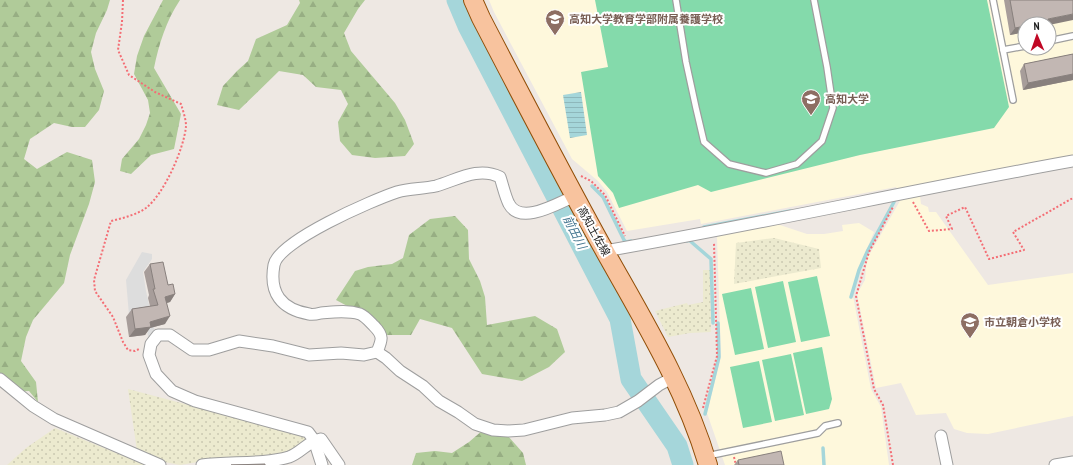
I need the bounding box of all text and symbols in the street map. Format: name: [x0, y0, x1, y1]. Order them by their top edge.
school or university icon: 高知大学教育学部附属養護学校: [544, 8, 566, 36]
place label: 高知大学教育学部附属養護学校: [569, 12, 723, 26]
north arrow: [1017, 16, 1057, 56]
text: N: [1033, 19, 1040, 33]
school or university icon: 高知大学: [800, 88, 822, 116]
place label: 高知大学: [825, 92, 869, 106]
street label: 高知土佐線: [575, 204, 613, 258]
water label: 前田川: [560, 213, 591, 253]
school or university icon: 市立朝倉小学校: [959, 311, 981, 339]
place label: 市立朝倉小学校: [984, 315, 1061, 329]

